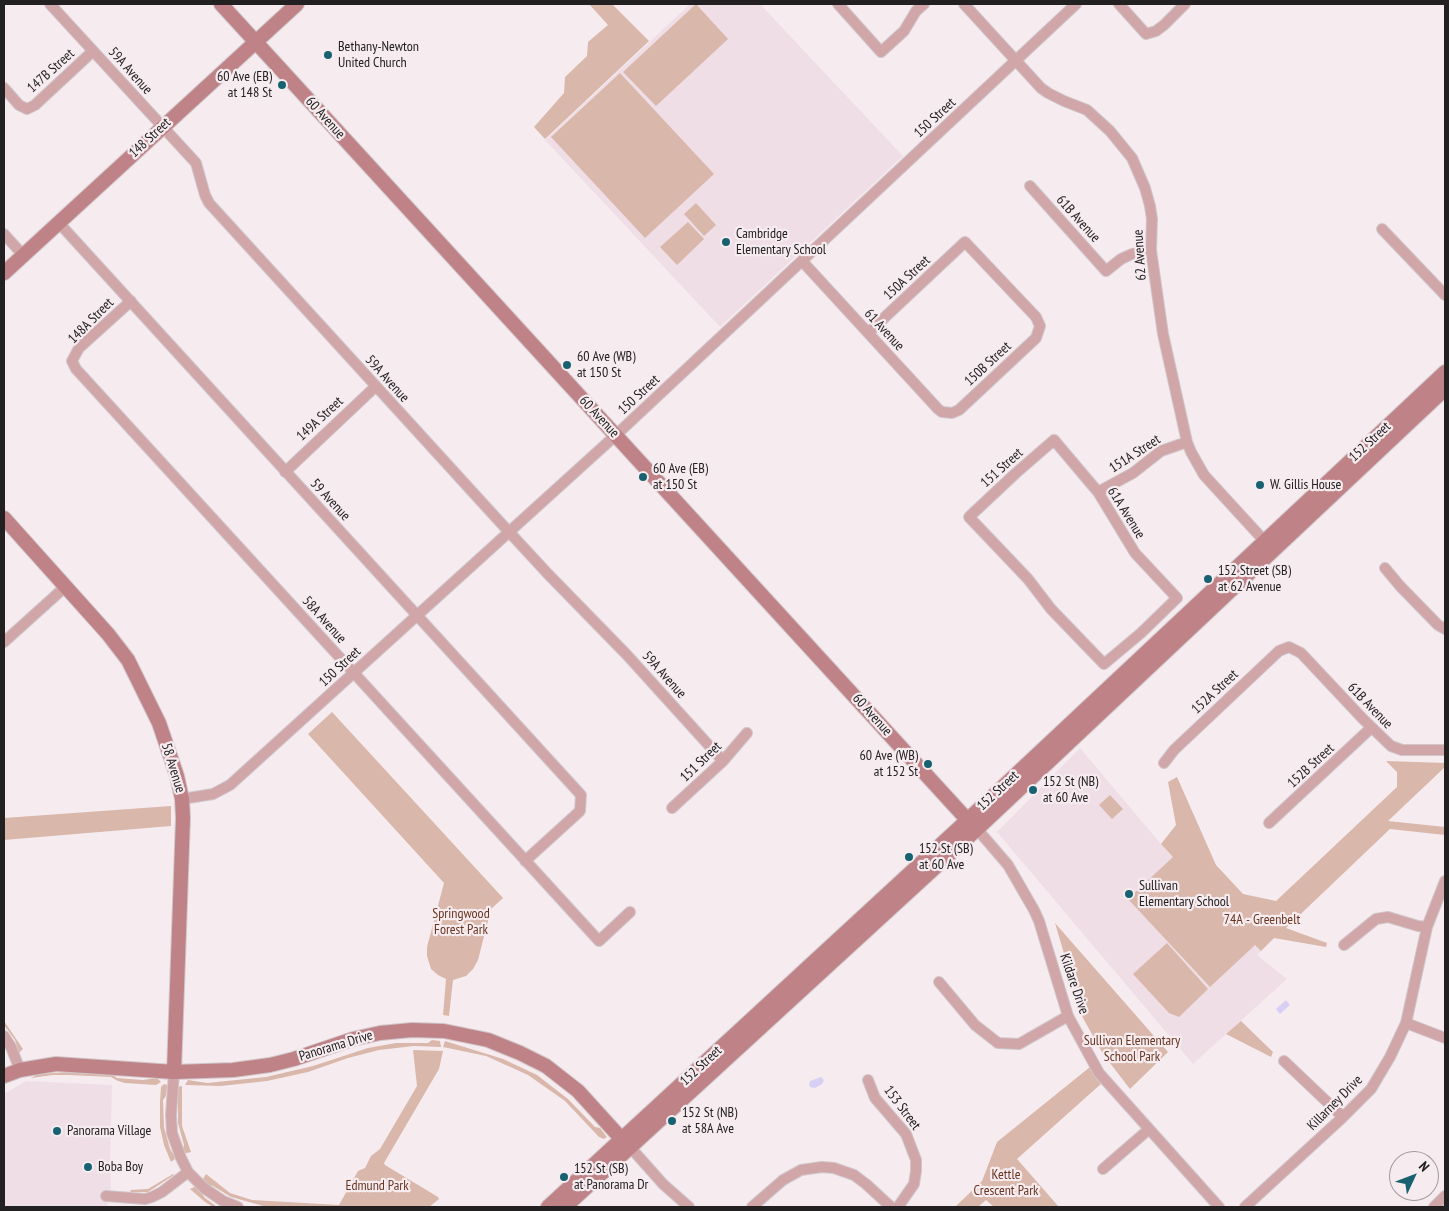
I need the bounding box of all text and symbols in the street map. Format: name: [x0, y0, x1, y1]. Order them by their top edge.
place label: Bethany-Newton United Church: [338, 39, 419, 72]
street label: 59A Avenue: [104, 44, 156, 98]
street label: 147B Street: [24, 46, 78, 96]
marker: Bethany-Newton United Church: [322, 49, 334, 61]
place label: 60 Ave (EB) at 148 St: [217, 69, 272, 102]
marker: 60 Ave (EB) at 148 St: [276, 79, 288, 91]
street label: 60 Avenue: [302, 93, 348, 143]
street label: 150 Street: [911, 95, 959, 141]
street label: 148 Street: [126, 115, 174, 161]
street label: 61B Avenue: [1052, 192, 1104, 246]
place label: Cambridge Elementary School: [736, 226, 826, 258]
street label: 62 Avenue: [1130, 229, 1150, 281]
marker: Cambridge Elementary School: [720, 236, 732, 248]
street label: 150A Street: [880, 252, 934, 304]
street label: 148A Street: [65, 295, 117, 347]
street label: 61 Avenue: [860, 306, 908, 354]
street label: 150B Street: [961, 338, 1015, 390]
place label: 60 Ave (WB) at 150 St: [577, 349, 635, 382]
street label: 59A Avenue: [361, 352, 413, 406]
marker: 60 Ave (WB) at 150 St: [561, 359, 573, 371]
street label: 150 Street: [615, 372, 663, 418]
street label: 149A Street: [293, 393, 347, 445]
street label: 60 Avenue: [575, 393, 623, 441]
street label: 152 Street: [1346, 419, 1394, 465]
street label: 151A Street: [1106, 431, 1164, 477]
street label: 151 Street: [977, 445, 1027, 491]
place label: 60 Ave (EB) at 150 St: [653, 461, 708, 494]
marker: 60 Ave (EB) at 150 St: [637, 471, 649, 483]
street label: 59 Avenue: [306, 476, 354, 524]
place label: W. Gillis House: [1270, 477, 1341, 493]
marker: W. Gillis House: [1254, 479, 1266, 491]
street label: 61A Avenue: [1104, 484, 1148, 542]
place label: 152 Street (SB) at 62 Avenue: [1218, 563, 1291, 596]
marker: 152 Street (SB) at 62 Avenue: [1202, 573, 1214, 585]
street label: 58A Avenue: [298, 593, 350, 647]
street label: 150 Street: [316, 644, 364, 690]
street label: 59A Avenue: [638, 648, 690, 702]
street label: 152A Street: [1188, 666, 1242, 718]
street label: 61B Avenue: [1344, 679, 1396, 733]
street label: 60 Avenue: [849, 690, 895, 740]
street label: 151 Street: [677, 738, 725, 786]
street label: 152B Street: [1284, 740, 1338, 792]
street label: 58 Avenue: [158, 741, 188, 795]
place label: 60 Ave (WB) at 152 St: [860, 748, 918, 780]
marker: 60 Ave (WB) at 152 St: [922, 758, 934, 770]
street label: 152 Street: [974, 768, 1022, 814]
place label: 152 St (NB) at 60 Ave: [1043, 774, 1098, 806]
marker: 152 St (NB) at 60 Ave: [1027, 784, 1039, 796]
place label: 152 St (SB) at 60 Ave: [919, 841, 973, 874]
marker: 152 St (SB) at 60 Ave: [903, 851, 915, 863]
place label: Sullivan Elementary School: [1139, 878, 1229, 910]
marker: Sullivan Elementary School: [1123, 888, 1135, 900]
park label: Springwood Forest Park: [432, 906, 490, 939]
park label: 74A - Greenbelt: [1224, 912, 1300, 928]
street label: Kildare Drive: [1056, 952, 1092, 1016]
street label: Panorama Drive: [297, 1027, 375, 1065]
park label: Sullivan Elementary School Park: [1084, 1033, 1180, 1066]
street label: 152 Street: [677, 1043, 725, 1089]
street label: Killarney Drive: [1304, 1072, 1366, 1134]
street label: 153 Street: [880, 1083, 924, 1133]
place label: 152 St (NB) at 58A Ave: [682, 1105, 737, 1138]
marker: 152 St (NB) at 58A Ave: [666, 1115, 678, 1127]
place label: Panorama Village: [67, 1123, 151, 1139]
marker: Panorama Village: [51, 1125, 63, 1137]
north arrow: [1389, 1151, 1439, 1201]
text: N: [1415, 1158, 1433, 1175]
place label: Boba Boy: [98, 1159, 143, 1175]
marker: Boba Boy: [82, 1161, 94, 1173]
place label: 152 St (SB) at Panorama Dr: [574, 1161, 648, 1194]
park label: Kettle Crescent Park: [974, 1167, 1038, 1200]
marker: 152 St (SB) at Panorama Dr: [558, 1171, 570, 1183]
park label: Edmund Park: [345, 1178, 409, 1194]

